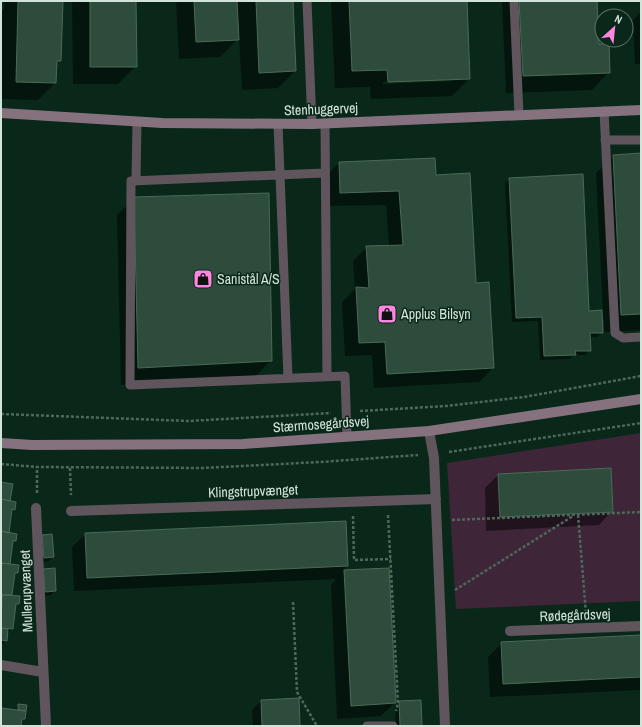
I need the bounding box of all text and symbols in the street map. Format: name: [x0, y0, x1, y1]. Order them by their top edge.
north arrow: [594, 8, 634, 48]
text: N: [612, 11, 625, 27]
street label: Stenhuggervej: [284, 99, 358, 119]
shop icon: Sanistål A/S: [192, 268, 214, 290]
place label: Sanistål A/S: [217, 270, 280, 288]
shop icon: Applus Bilsyn: [376, 303, 398, 325]
place label: Applus Bilsyn: [400, 305, 471, 323]
street label: Stærmosegårdsvej: [272, 412, 370, 436]
street label: Klingstrupvænget: [208, 480, 298, 502]
street label: Mullerupvænget: [16, 550, 36, 632]
street label: Rødegårdsvej: [539, 605, 611, 625]

